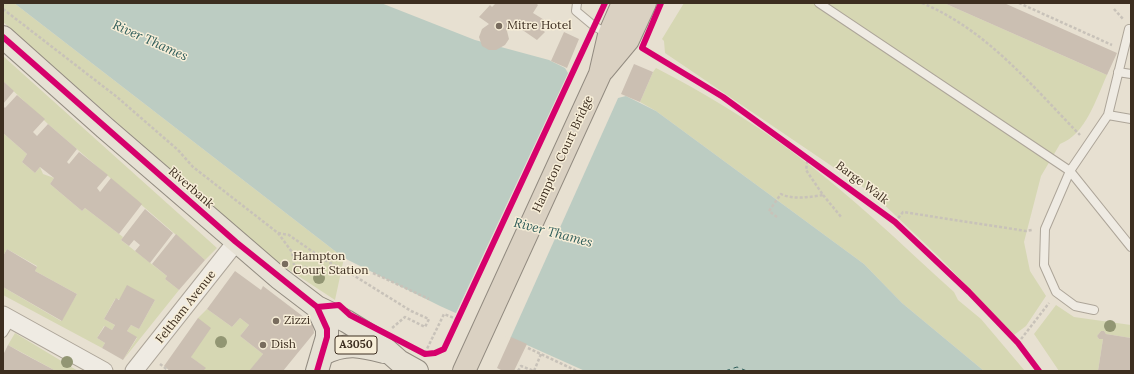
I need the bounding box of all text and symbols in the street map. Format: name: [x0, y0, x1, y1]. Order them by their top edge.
water label: River Thames: [110, 17, 190, 65]
place label: Mitre Hotel: [507, 19, 572, 33]
marker: Mitre Hotel: [494, 21, 504, 31]
street label: Hampton Court Bridge: [530, 93, 596, 215]
street label: Barge Walk: [833, 158, 891, 208]
street label: Riverbank: [165, 164, 217, 212]
water label: River Thames: [512, 215, 594, 251]
place label: Hampton Court Station: [293, 250, 368, 278]
marker: Hampton Court Station: [280, 259, 290, 269]
street label: Feltham Avenue: [153, 268, 219, 346]
place label: Zizzi: [284, 314, 310, 328]
marker: Zizzi: [271, 316, 281, 326]
road number: A3050: [335, 336, 377, 354]
place label: Dish: [271, 338, 296, 352]
marker: Dish: [258, 340, 268, 350]

